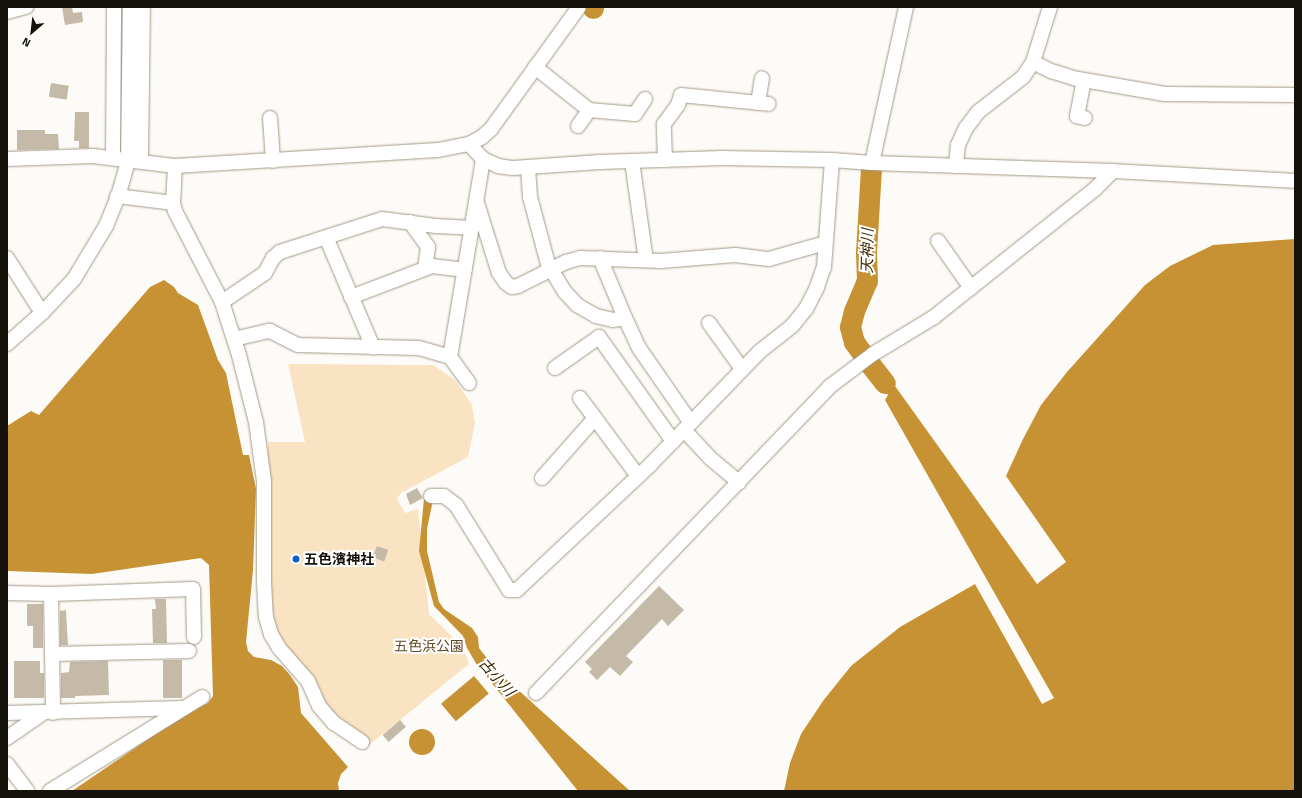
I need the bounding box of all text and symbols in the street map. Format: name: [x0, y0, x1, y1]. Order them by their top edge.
north arrow: [12, 12, 52, 52]
text: N: [19, 34, 33, 51]
water label: 天神川: [858, 228, 876, 274]
place label: 五色濱神社: [304, 551, 374, 567]
marker: 五色濱神社: [291, 554, 301, 564]
park label: 五色浜公園: [394, 638, 464, 654]
water label: 古小川: [475, 654, 519, 700]

